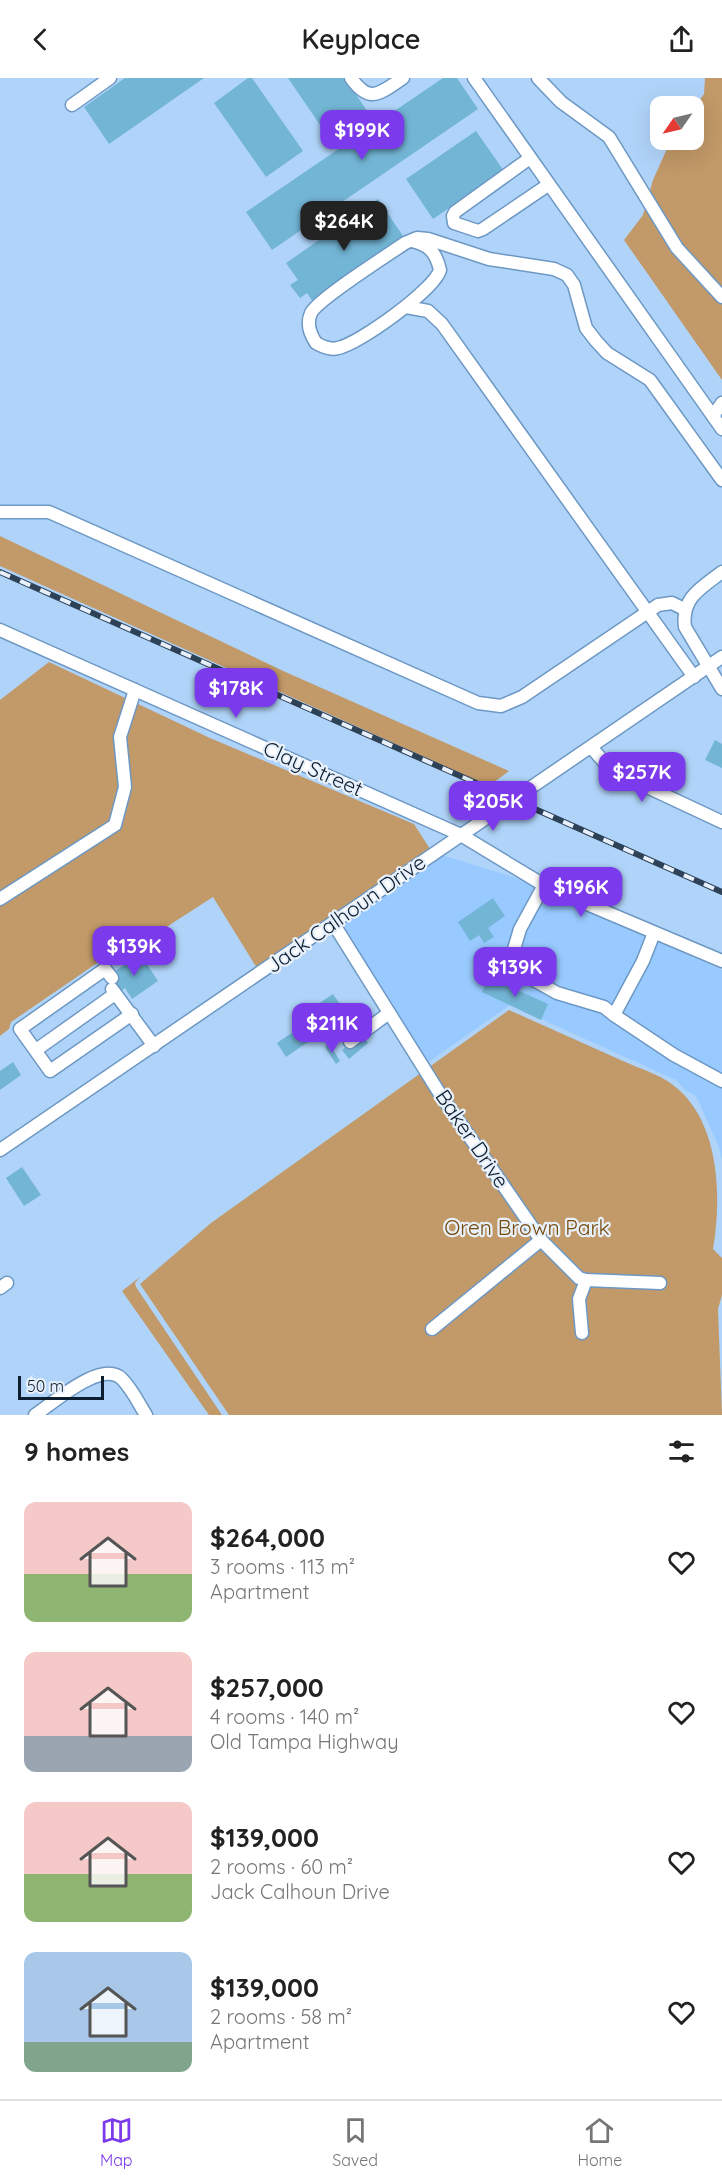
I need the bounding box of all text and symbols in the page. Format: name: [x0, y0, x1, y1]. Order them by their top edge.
text: Keyplace: [302, 22, 420, 56]
icon: back: [24, 23, 57, 56]
icon: share: [665, 23, 698, 56]
north arrow: [650, 96, 704, 150]
map controls: [650, 96, 704, 150]
pin: $199K: [320, 110, 404, 161]
text: $199K: [334, 117, 390, 142]
pin: $264K: [302, 201, 386, 252]
text: $264K: [314, 208, 374, 233]
pin: $178K: [194, 668, 278, 719]
text: $178K: [209, 675, 263, 700]
street label: Clay Street: [260, 735, 367, 802]
pin: $257K: [600, 752, 684, 803]
text: $257K: [613, 759, 671, 784]
pin: $205K: [451, 781, 535, 832]
text: $205K: [463, 788, 523, 813]
street label: Jack Calhoun Drive: [261, 848, 430, 978]
pin: $196K: [539, 867, 623, 918]
text: $196K: [553, 874, 609, 899]
pin: $139K: [92, 926, 176, 977]
text: $139K: [107, 933, 161, 958]
pin: $139K: [473, 947, 557, 998]
text: $139K: [488, 954, 542, 979]
pin: $211K: [290, 1003, 374, 1054]
text: $211K: [306, 1010, 358, 1035]
street label: Baker Drive: [430, 1084, 515, 1193]
park label: Oren Brown Park: [444, 1214, 610, 1240]
scale bar: [18, 1373, 104, 1400]
text: 50 m: [27, 1376, 64, 1396]
text: 9 homes: [24, 1435, 129, 1468]
icon: filters: [665, 1435, 698, 1468]
text: $264,000: [210, 1521, 325, 1554]
icon: home: [72, 1526, 144, 1598]
icon: heart: [665, 1546, 698, 1579]
text: 3 rooms · 113 m²: [210, 1554, 355, 1579]
text: Apartment: [210, 1579, 310, 1604]
text: $257,000: [210, 1671, 324, 1704]
icon: home: [72, 1676, 144, 1748]
icon: heart: [665, 1696, 698, 1729]
text: 4 rooms · 140 m²: [210, 1704, 359, 1729]
text: Old Tampa Highway: [210, 1729, 399, 1754]
text: $139,000: [210, 1821, 319, 1854]
icon: home: [72, 1826, 144, 1898]
icon: heart: [665, 1846, 698, 1879]
text: 2 rooms · 60 m²: [210, 1854, 353, 1879]
text: Jack Calhoun Drive: [210, 1879, 390, 1904]
text: $139,000: [210, 1971, 319, 2004]
icon: home: [72, 1976, 144, 2048]
icon: heart: [665, 1996, 698, 2029]
text: 2 rooms · 58 m²: [210, 2004, 352, 2029]
text: Apartment: [210, 2029, 310, 2054]
tab: Map: [100, 2114, 133, 2170]
tab: Saved: [332, 2114, 378, 2170]
tab: Home: [577, 2114, 622, 2170]

